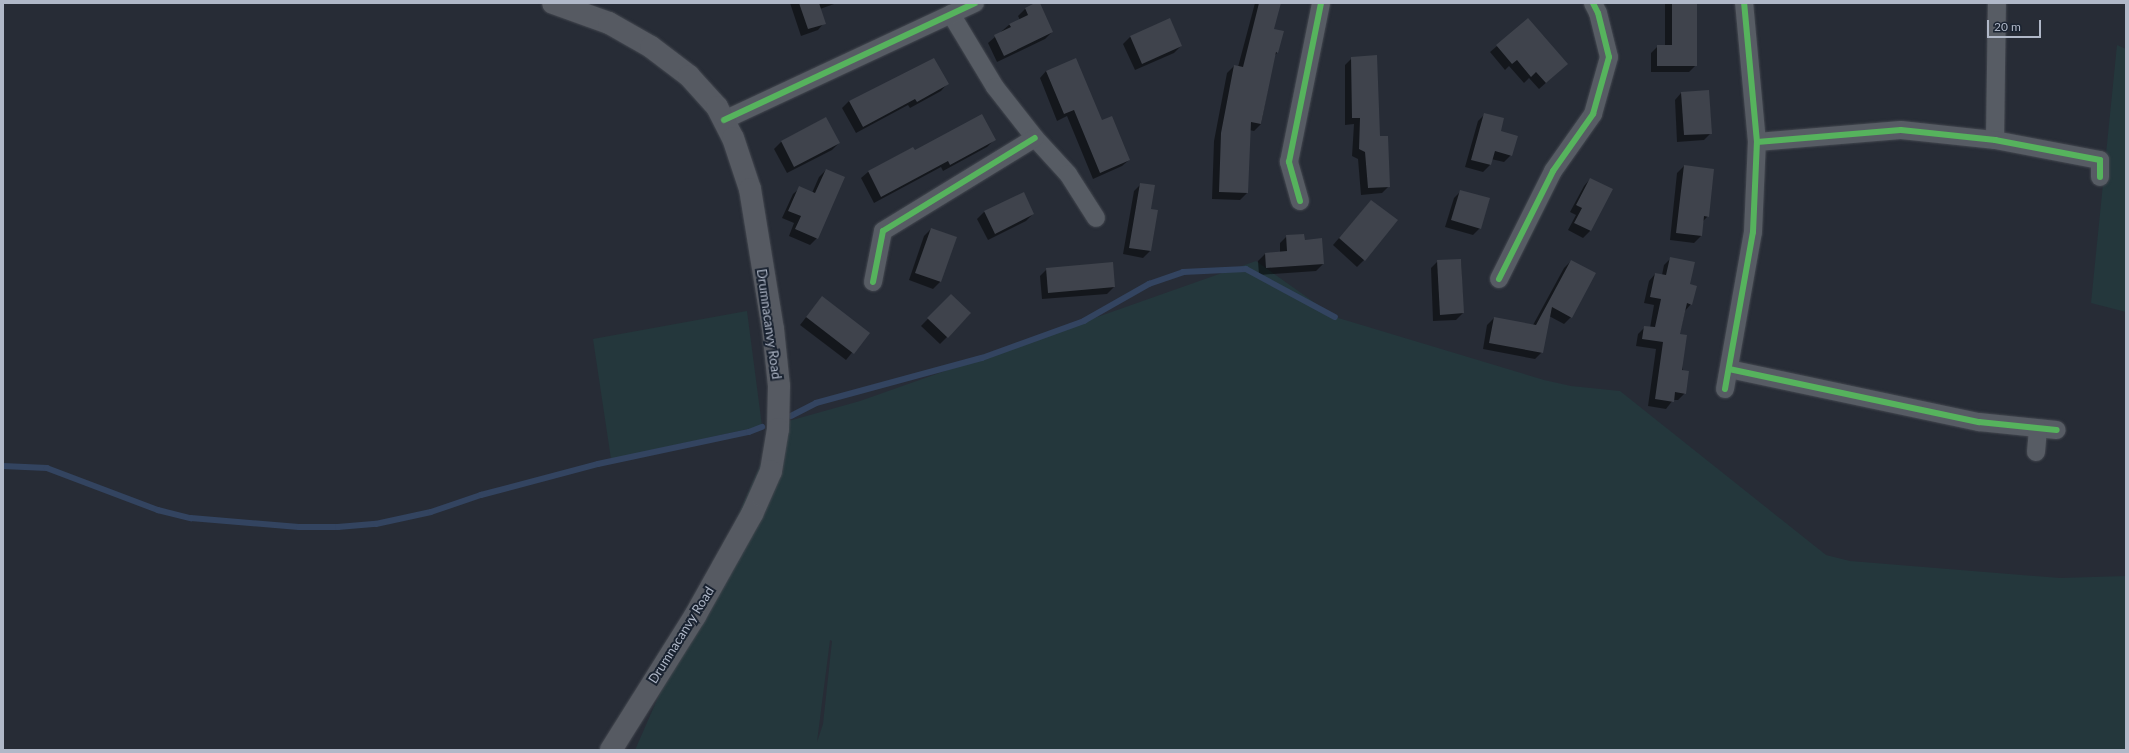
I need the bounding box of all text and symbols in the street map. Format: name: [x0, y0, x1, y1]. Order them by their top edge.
scale bar: [1989, 12, 2043, 38]
text: 20 m: [1994, 19, 2021, 34]
street label: Drumnacanvy Road: [754, 268, 784, 380]
street label: Drumnacanvy Road: [645, 584, 717, 686]

